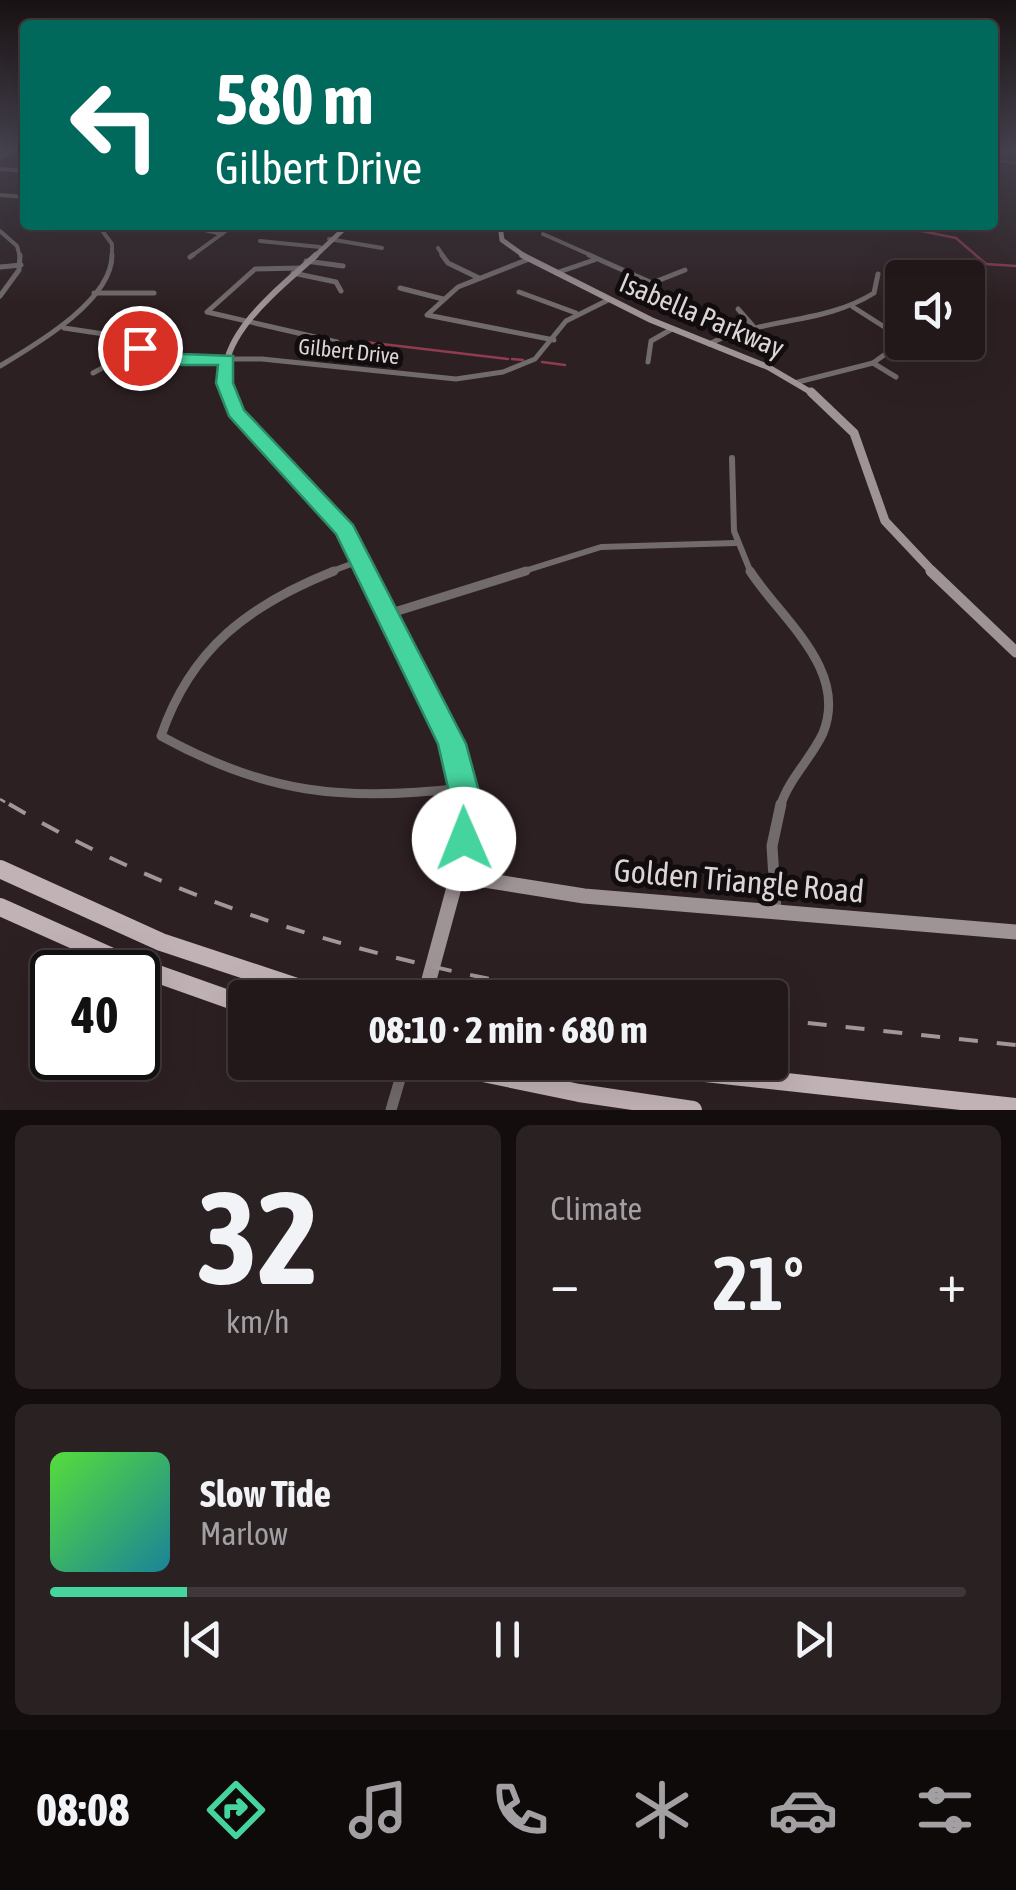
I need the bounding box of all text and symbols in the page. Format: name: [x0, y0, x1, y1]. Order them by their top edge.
text: 580 m: [215, 59, 374, 139]
icon: left: [50, 60, 180, 190]
text: Gilbert Drive: [215, 142, 422, 194]
map controls: [885, 260, 985, 360]
button: sound: [885, 260, 985, 360]
street label: Isabella Parkway: [615, 266, 789, 364]
pin: [98, 306, 183, 391]
icon: arrive: [113, 321, 168, 376]
street label: Gilbert Drive: [297, 333, 401, 369]
position arrow: [412, 787, 516, 891]
street label: Golden Triangle Road: [612, 851, 866, 910]
speed limit sign: 40: [30, 950, 160, 1080]
text: 08:10 · 2 min · 680 m: [368, 1008, 648, 1051]
text: 32: [197, 1163, 319, 1312]
text: Climate: [551, 1190, 642, 1227]
text: 21°: [713, 1240, 804, 1326]
text: −: [551, 1251, 579, 1314]
text: +: [937, 1251, 966, 1314]
text: km/h: [226, 1303, 289, 1340]
text: Slow Tide: [200, 1472, 331, 1515]
text: Marlow: [200, 1515, 288, 1552]
icon: previous: [175, 1612, 230, 1667]
icon: pause: [480, 1612, 535, 1667]
icon: next: [786, 1612, 841, 1667]
icon: directions: [201, 1775, 271, 1845]
icon: music: [343, 1775, 413, 1845]
icon: phone: [485, 1775, 555, 1845]
icon: climate: [627, 1775, 697, 1845]
icon: car: [768, 1775, 838, 1845]
icon: filters: [910, 1775, 980, 1845]
text: 08:08: [36, 1784, 129, 1836]

